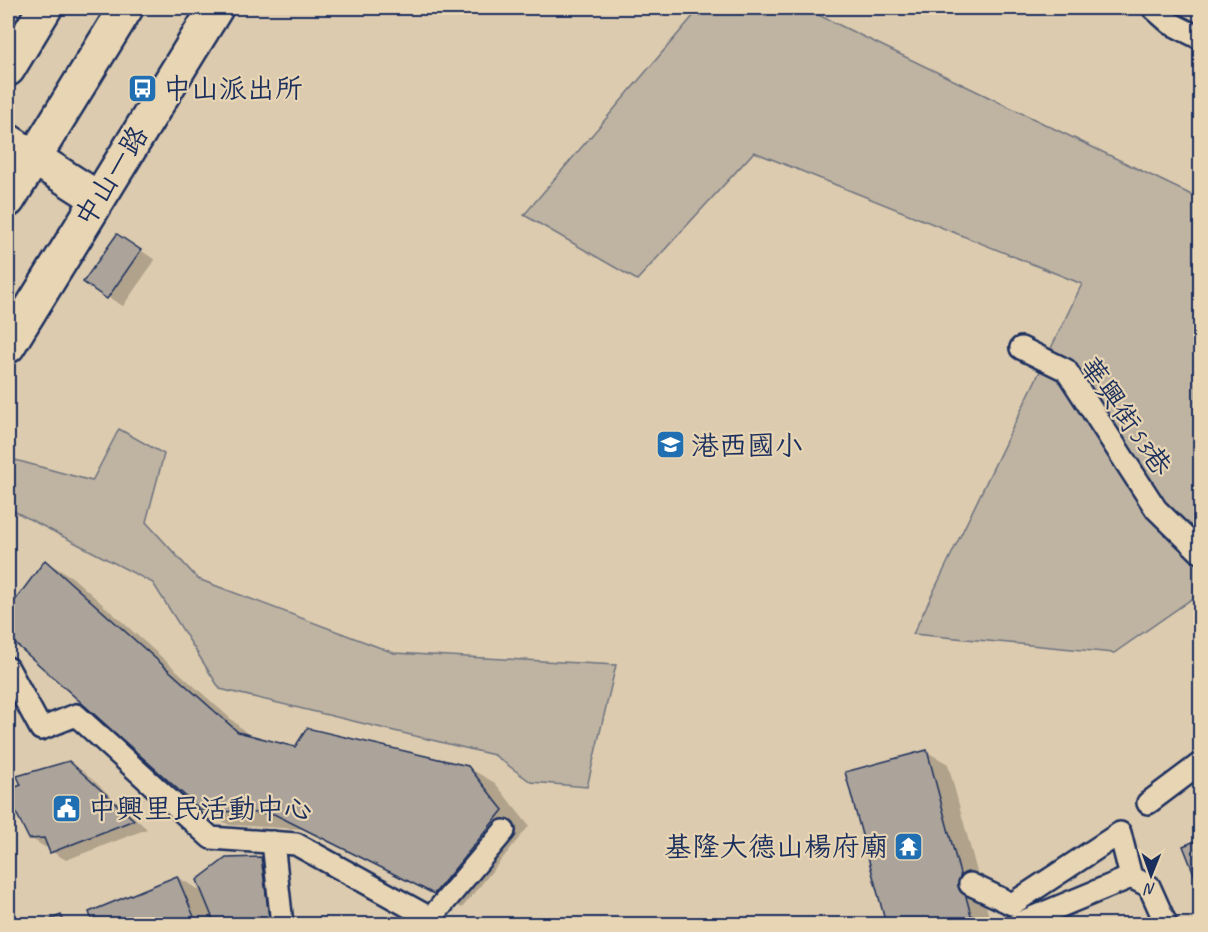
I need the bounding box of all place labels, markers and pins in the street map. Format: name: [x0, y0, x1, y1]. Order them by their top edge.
place label: 中山派出所: [163, 71, 303, 106]
bus stop icon: 中山派出所: [126, 72, 158, 104]
place label: 港西國小: [691, 428, 803, 463]
school or university icon: 港西國小: [654, 429, 686, 461]
place label: 中興里民活動中心: [88, 791, 312, 826]
public building icon: 中興里民活動中心: [51, 792, 83, 824]
place label: 基隆大德山楊府廟: [664, 829, 888, 864]
temple icon: 基隆大德山楊府廟: [893, 830, 925, 862]

